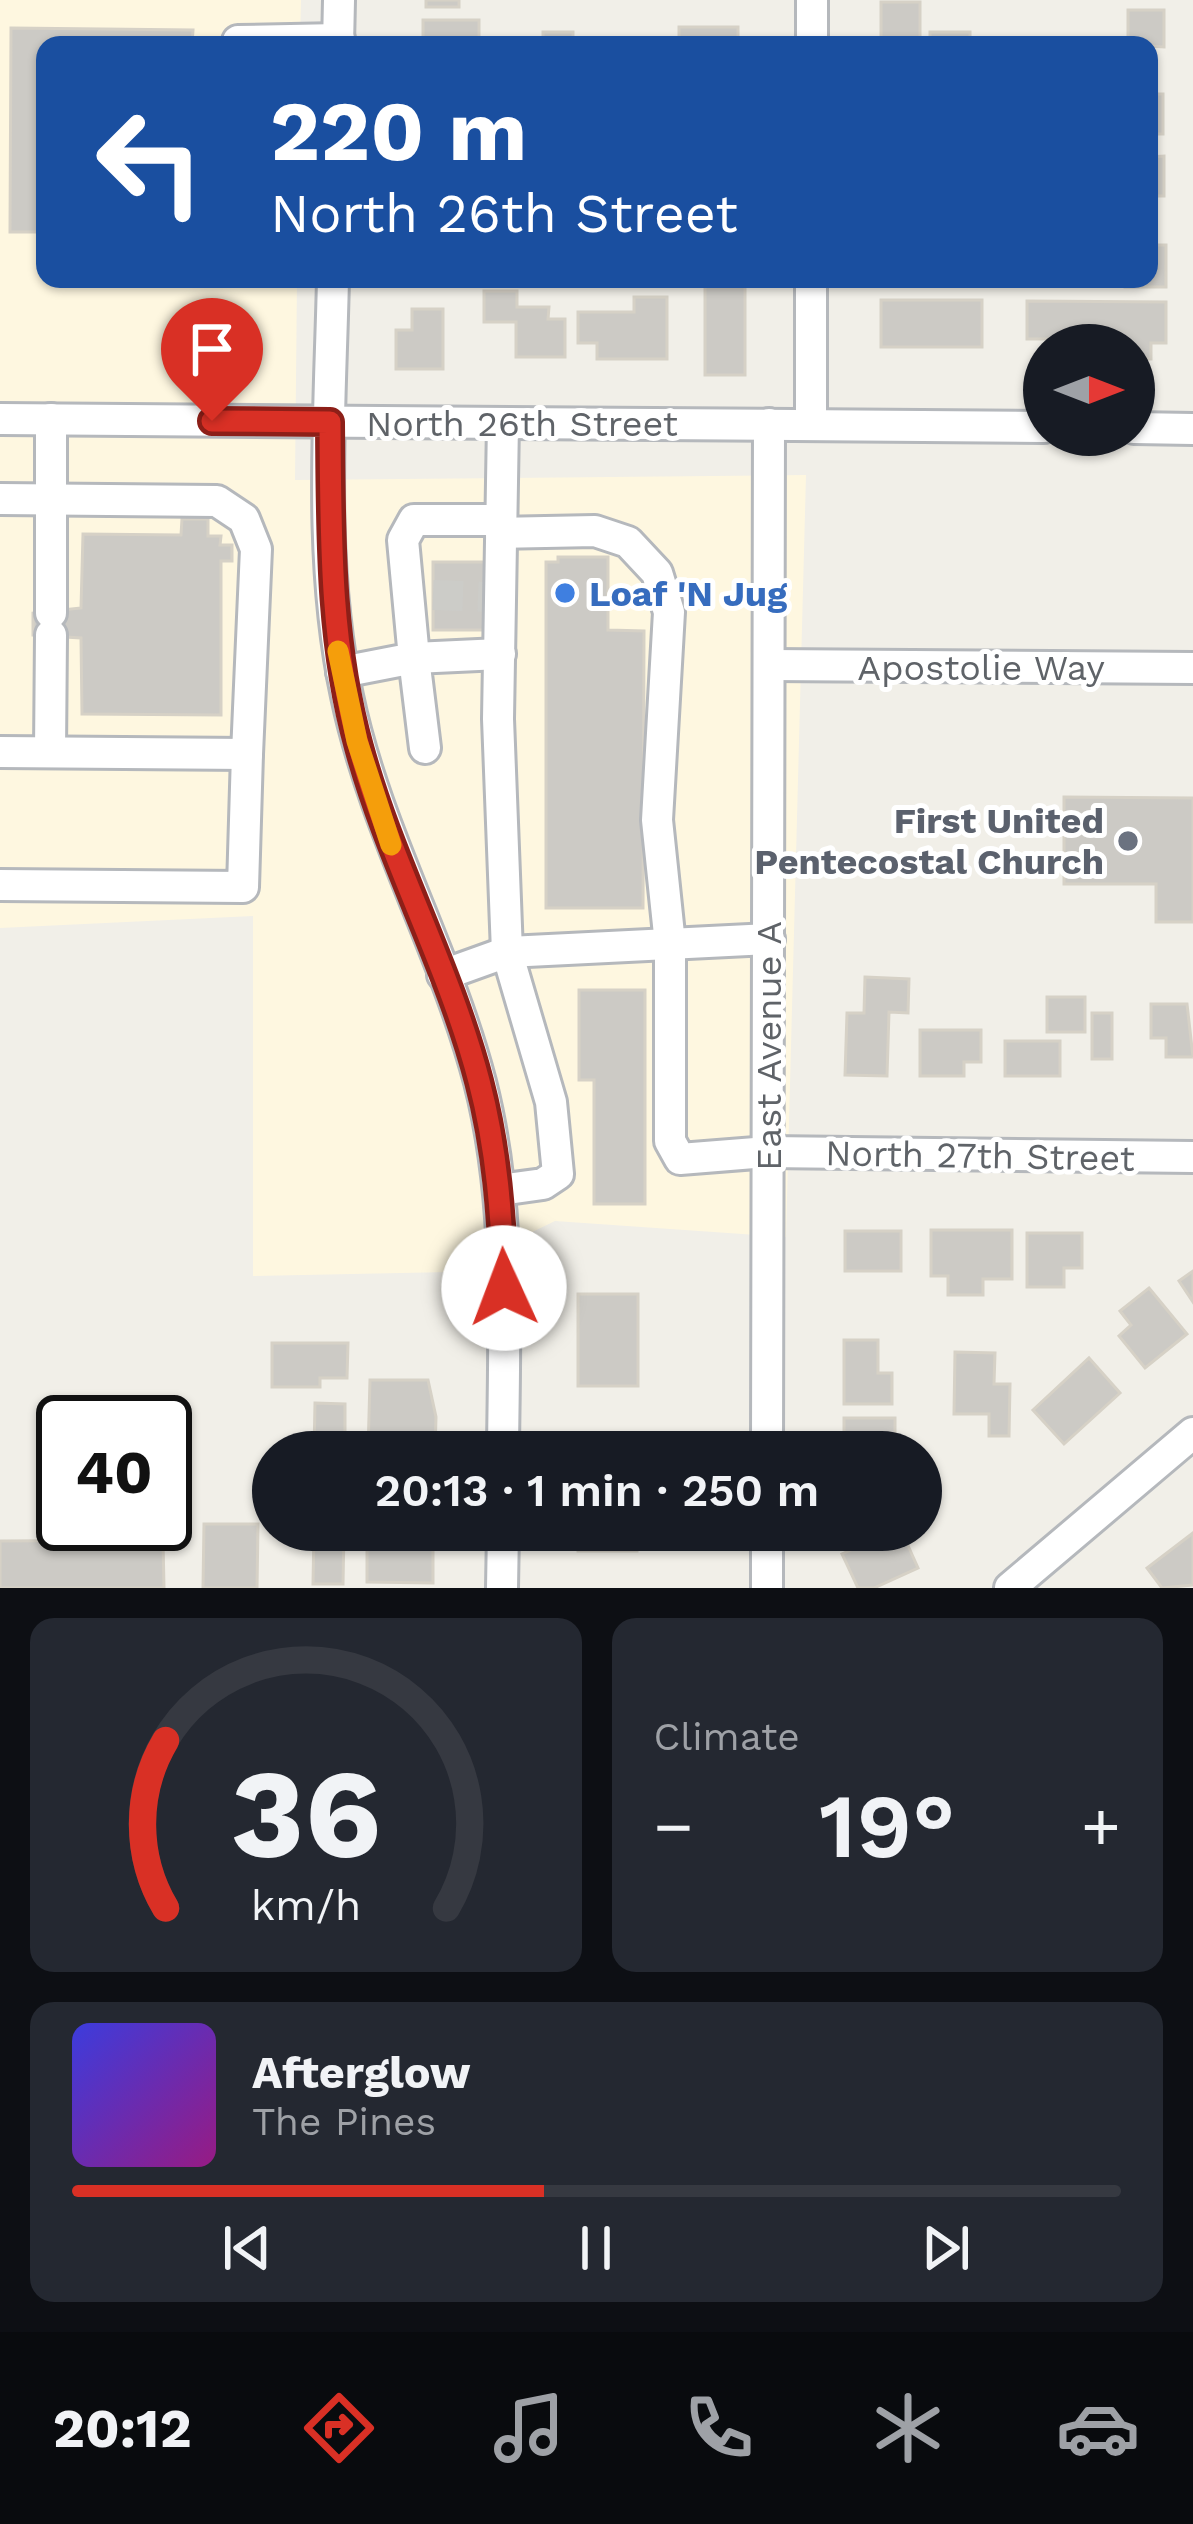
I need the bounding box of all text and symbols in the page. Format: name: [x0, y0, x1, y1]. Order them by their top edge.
text: 220 m: [270, 82, 527, 180]
icon: left: [72, 84, 228, 240]
text: North 26th Street: [270, 182, 738, 245]
pin: [161, 298, 263, 421]
icon: arrive: [179, 316, 245, 382]
north arrow: [1023, 324, 1155, 456]
map controls: [1023, 324, 1155, 456]
street label: North 26th Street: [366, 403, 678, 445]
place label: Loaf 'N Jug: [589, 573, 788, 615]
marker: Loaf 'N Jug: [552, 580, 578, 606]
street label: Apostolie Way: [857, 647, 1105, 689]
place label: First United Pentecostal Church: [754, 800, 1104, 883]
marker: First United Pentecostal Church: [1115, 828, 1141, 854]
street label: East Avenue A: [748, 921, 790, 1171]
street label: North 27th Street: [825, 1132, 1135, 1180]
position arrow: [441, 1225, 567, 1351]
speed limit sign: 40: [36, 1395, 192, 1551]
text: 20:13 · 1 min · 250 m: [375, 1464, 819, 1517]
text: Climate: [654, 1714, 800, 1759]
text: 36: [230, 1741, 381, 1887]
text: 19°: [819, 1773, 955, 1879]
text: −: [654, 1788, 693, 1865]
text: +: [1081, 1788, 1121, 1865]
text: km/h: [250, 1880, 361, 1930]
text: Afterglow: [252, 2046, 471, 2099]
text: The Pines: [252, 2099, 436, 2144]
icon: previous: [214, 2215, 280, 2281]
icon: pause: [563, 2215, 629, 2281]
icon: next: [913, 2215, 979, 2281]
icon: directions: [297, 2386, 381, 2470]
icon: music: [487, 2386, 571, 2470]
icon: phone: [677, 2386, 761, 2470]
icon: climate: [866, 2386, 950, 2470]
icon: car: [1056, 2386, 1140, 2470]
text: 20:12: [53, 2397, 192, 2460]

